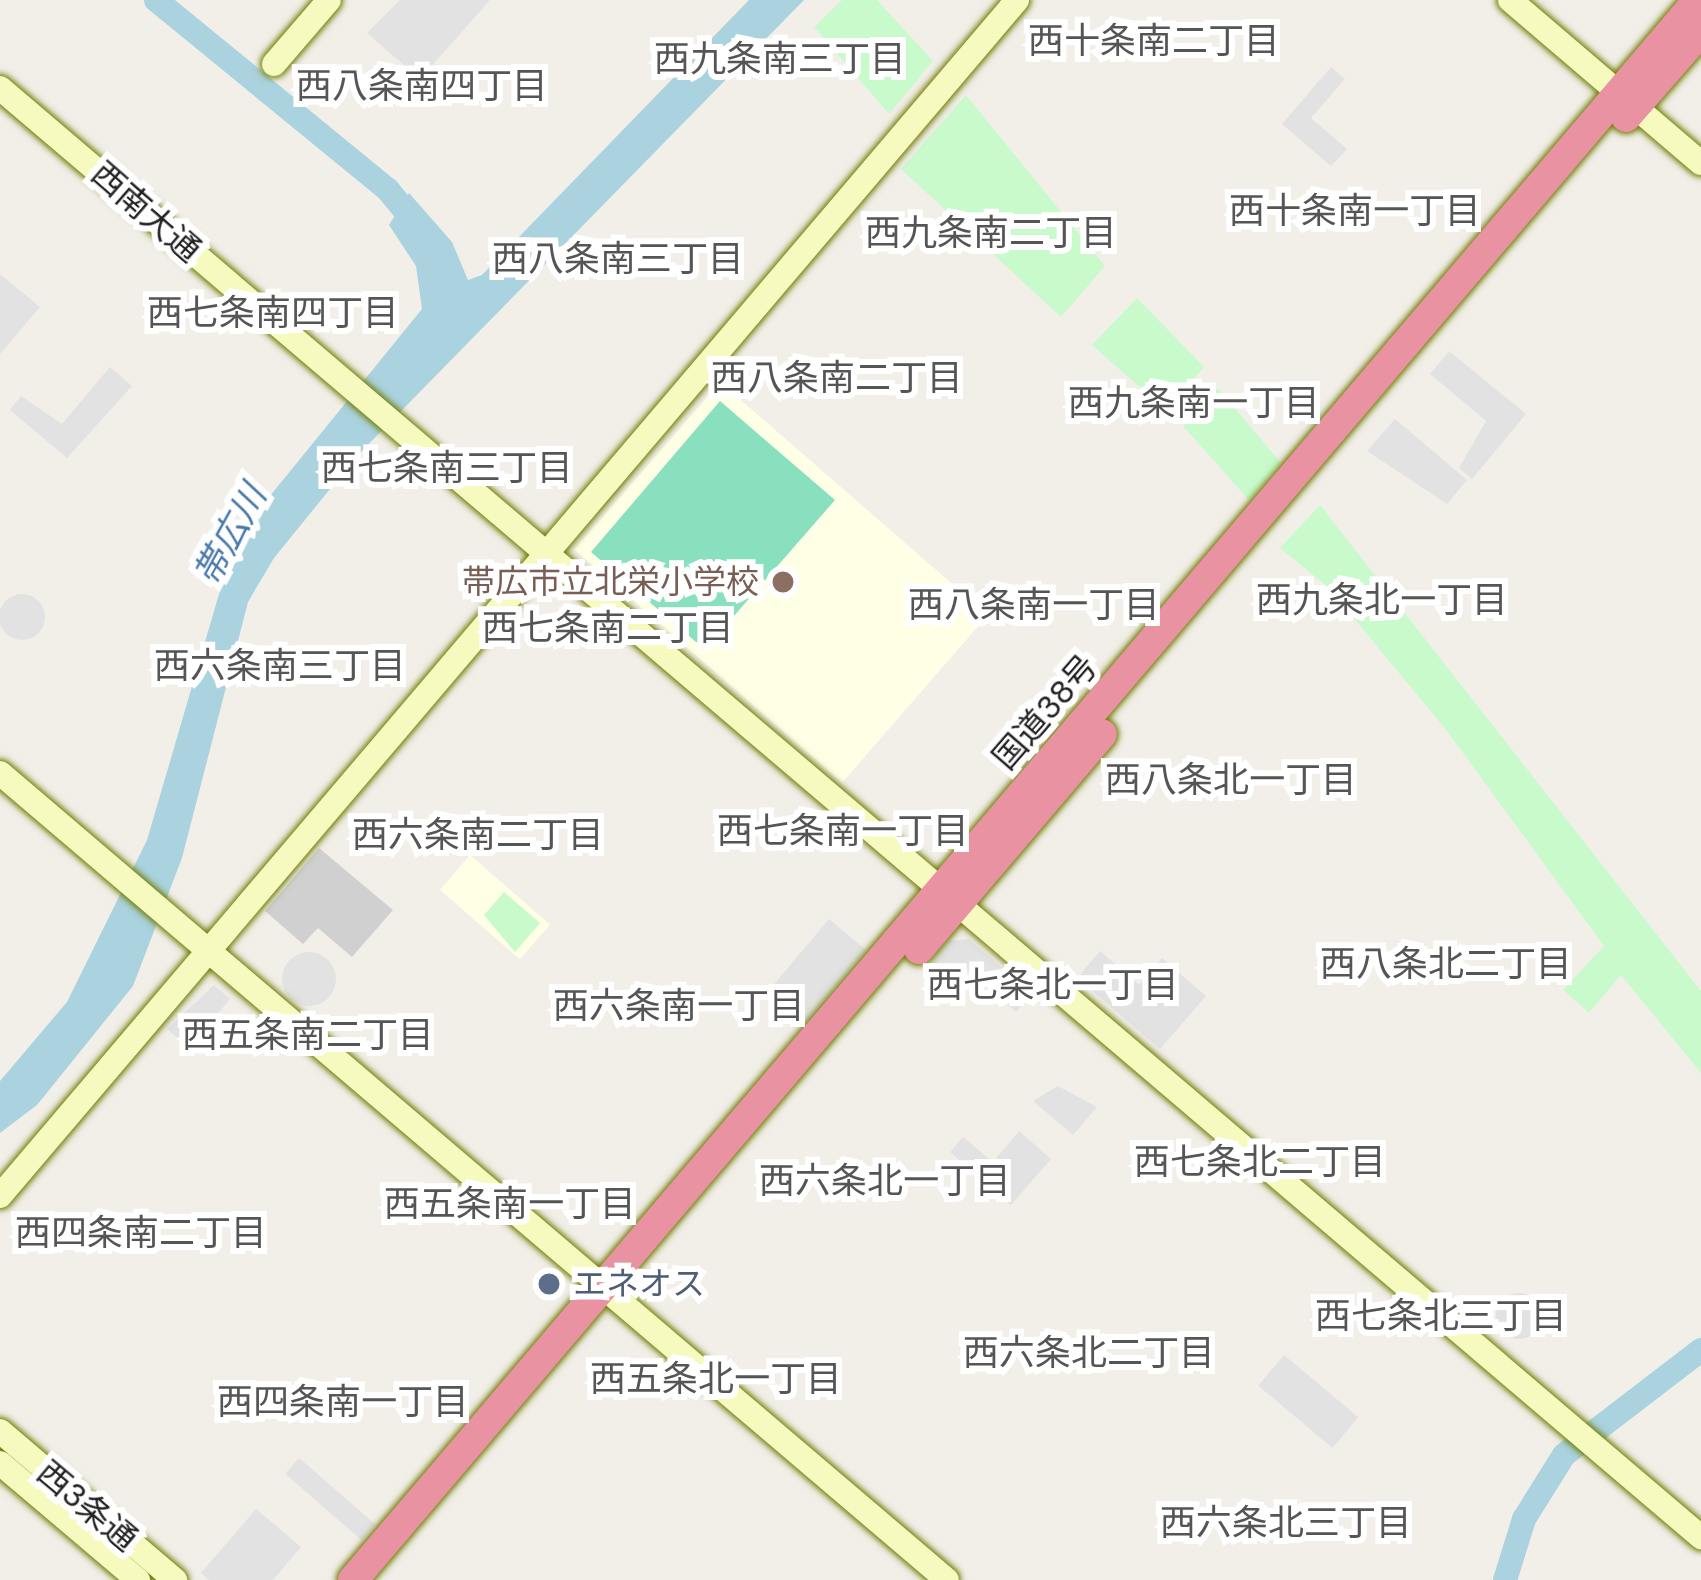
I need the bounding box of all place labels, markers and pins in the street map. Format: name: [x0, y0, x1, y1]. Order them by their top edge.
place label: 帯広市立北栄小学校: [462, 562, 759, 602]
marker: 帯広市立北栄小学校: [770, 569, 796, 595]
place label: エネオス: [573, 1264, 705, 1304]
marker: エネオス: [536, 1271, 562, 1297]

